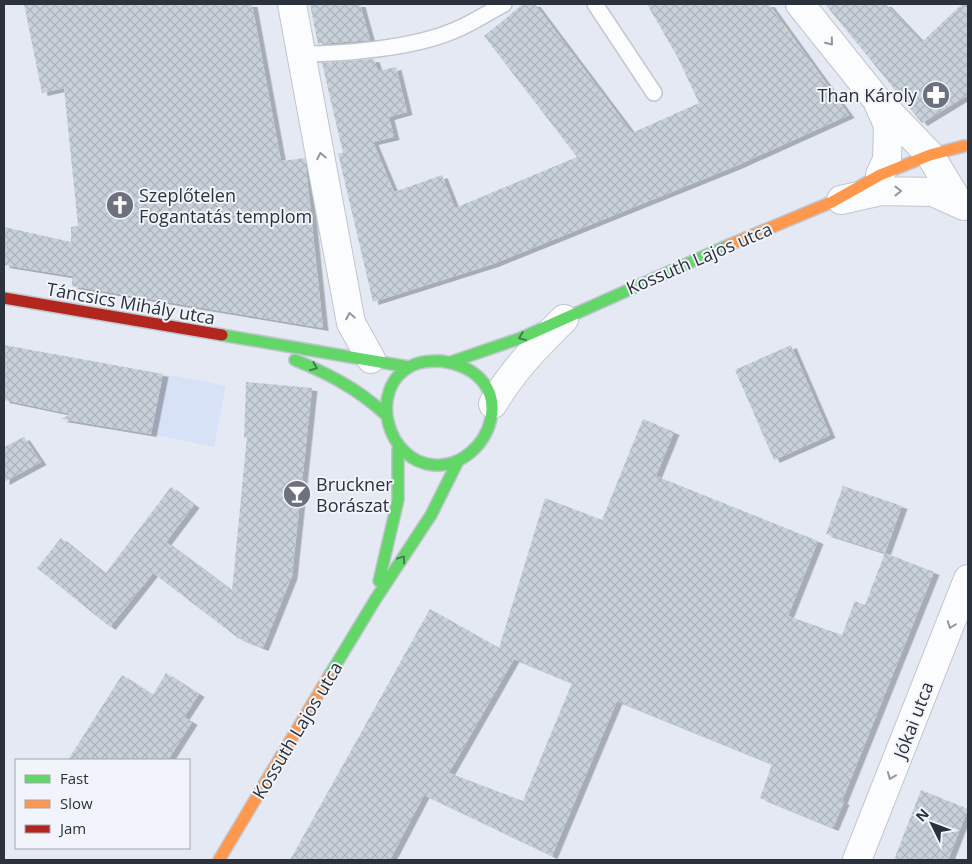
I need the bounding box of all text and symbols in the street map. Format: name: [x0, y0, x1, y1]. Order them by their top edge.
one-way arrow: [825, 36, 833, 45]
pharmacy icon: Than Károly: [921, 80, 951, 110]
place label: Than Károly: [818, 83, 918, 107]
one-way arrow: [316, 152, 326, 161]
place label: Szeplőtelen Fogantatás templom: [139, 183, 312, 228]
one-way arrow: [894, 186, 902, 197]
church icon: Szeplőtelen Fogantatás templom: [105, 190, 135, 220]
street label: Kossuth Lajos utca: [622, 216, 776, 300]
street label: Táncsics Mihály utca: [45, 276, 217, 330]
one-way arrow: [346, 311, 356, 320]
one-way arrow: [518, 331, 527, 341]
one-way arrow: [309, 361, 317, 371]
place label: Bruckner Borászat: [316, 472, 393, 517]
bar icon: Bruckner Borászat: [282, 479, 312, 509]
one-way arrow: [396, 555, 405, 565]
one-way arrow: [946, 620, 957, 629]
street label: Kossuth Lajos utca: [246, 657, 348, 803]
street label: Jókai utca: [887, 678, 939, 764]
legend: [15, 759, 190, 849]
text: Fast: [60, 768, 89, 788]
one-way arrow: [887, 771, 897, 780]
text: Slow: [60, 793, 93, 813]
north arrow: [907, 799, 957, 849]
text: N: [911, 804, 933, 826]
text: Jam: [58, 818, 86, 838]

